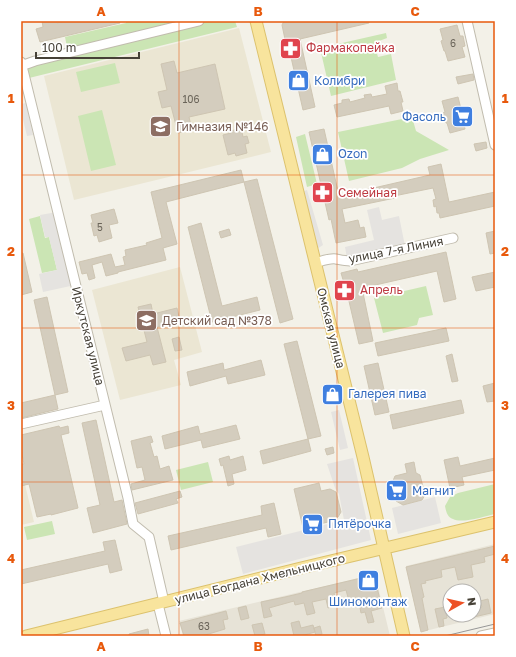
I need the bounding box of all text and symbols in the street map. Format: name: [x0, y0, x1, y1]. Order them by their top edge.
text: A: [96, 3, 106, 19]
text: B: [253, 3, 263, 19]
text: C: [410, 3, 420, 19]
scale bar: [36, 34, 139, 60]
pharmacy icon: Фармакопейка: [278, 35, 304, 61]
house number: 6: [450, 37, 456, 49]
text: 100 m: [42, 40, 76, 55]
place label: Фармакопейка: [306, 40, 395, 55]
shop icon: Колибри: [285, 68, 311, 94]
place label: Колибри: [314, 73, 365, 88]
text: 1: [8, 90, 15, 106]
text: 1: [502, 90, 509, 106]
house number: 106: [182, 93, 200, 105]
supermarket icon: Фасоль: [449, 104, 475, 130]
place label: Фасоль: [402, 109, 446, 124]
school or university icon: Гимназия №146: [148, 114, 174, 140]
place label: Гимназия №146: [176, 119, 268, 134]
shop icon: Ozon: [309, 141, 335, 167]
place label: Ozon: [338, 146, 367, 161]
pharmacy icon: Семейная: [310, 180, 336, 206]
place label: Семейная: [338, 185, 397, 200]
house number: 5: [97, 221, 103, 233]
street label: улица 7-я Линия: [347, 233, 445, 266]
text: 2: [7, 243, 15, 259]
text: 2: [501, 243, 509, 259]
pharmacy icon: Апрель: [331, 277, 357, 303]
place label: Апрель: [360, 282, 403, 297]
street label: Иркутская улица: [69, 285, 108, 387]
street label: Омская улица: [314, 286, 349, 370]
school or university icon: Детский сад №378: [134, 308, 160, 334]
place label: Детский сад №378: [162, 313, 272, 328]
shop icon: Галерея пива: [319, 381, 345, 407]
place label: Галерея пива: [348, 386, 427, 401]
text: 3: [7, 397, 15, 413]
text: 3: [501, 397, 509, 413]
supermarket icon: Магнит: [383, 478, 409, 504]
place label: Магнит: [412, 483, 455, 498]
supermarket icon: Пятёрочка: [299, 511, 325, 537]
place label: Пятёрочка: [328, 516, 391, 531]
text: 4: [7, 550, 15, 566]
street label: улица Богдана Хмельницкого: [173, 550, 347, 607]
text: 4: [501, 550, 509, 566]
shop icon: Шиномонтаж: [355, 568, 381, 594]
north arrow: [442, 583, 482, 623]
place label: Шиномонтаж: [329, 594, 408, 609]
text: N: [465, 596, 479, 607]
house number: 63: [198, 620, 210, 632]
text: A: [96, 638, 106, 654]
text: B: [253, 638, 263, 654]
text: C: [410, 638, 420, 654]

